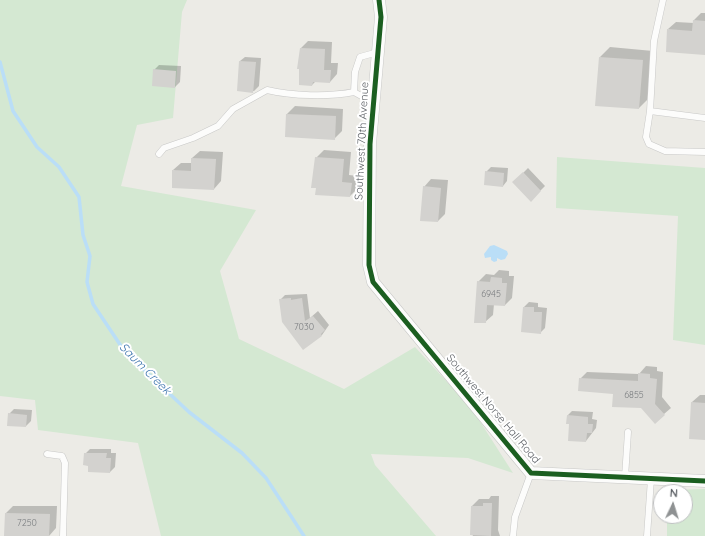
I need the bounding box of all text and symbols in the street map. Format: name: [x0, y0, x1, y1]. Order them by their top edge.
street label: Southwest 70th Avenue: [352, 82, 372, 200]
house number: 6945: [481, 289, 501, 299]
house number: 7030: [294, 322, 314, 332]
water label: Saum Creek: [116, 340, 174, 398]
street label: Southwest Norse Hall Road: [443, 352, 543, 466]
house number: 6855: [624, 390, 644, 400]
north arrow: [653, 484, 693, 524]
text: N: [669, 486, 678, 500]
house number: 7250: [17, 518, 37, 528]

